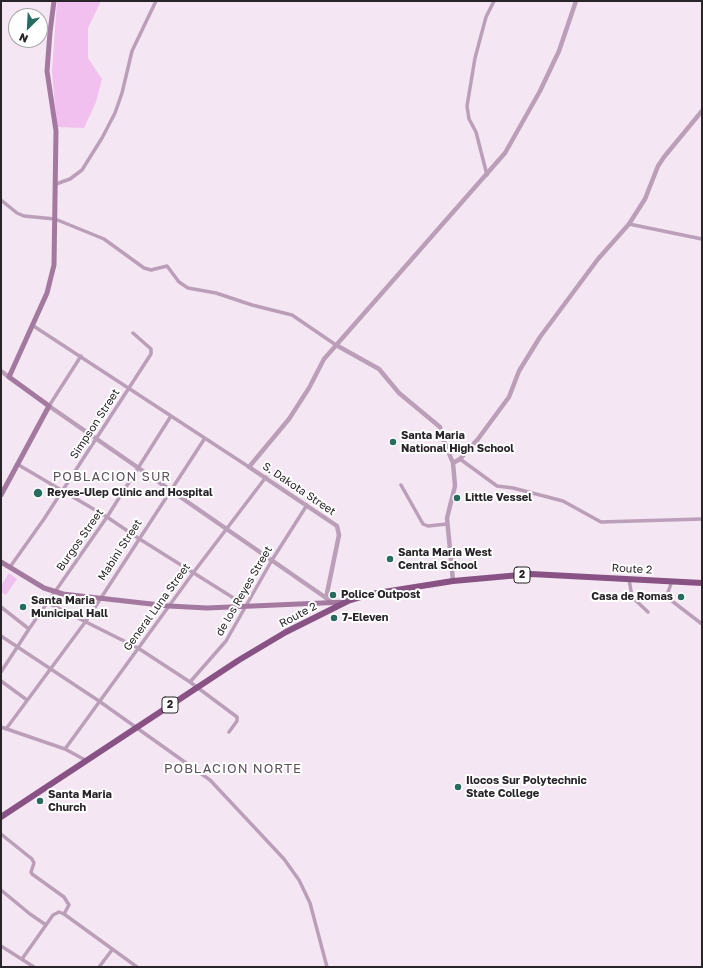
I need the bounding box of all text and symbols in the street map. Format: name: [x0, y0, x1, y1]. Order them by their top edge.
north arrow: [8, 8, 48, 48]
text: N: [17, 31, 30, 46]
street label: Simpson Street: [67, 386, 123, 462]
place label: Santa Maria National High School: [401, 429, 514, 455]
marker: Santa Maria National High School: [388, 437, 398, 447]
street label: S. Dakota Street: [260, 460, 338, 518]
district label: POBLACION SUR: [53, 469, 171, 485]
place label: Reyes-Ulep Clinic and Hospital: [47, 486, 213, 500]
marker: Reyes-Ulep Clinic and Hospital: [32, 487, 44, 499]
place label: Little Vessel: [465, 491, 532, 505]
marker: Little Vessel: [452, 493, 462, 503]
street label: Burgos Street: [54, 506, 106, 574]
street label: Mabini Street: [95, 517, 145, 583]
street label: de los Reyes Street: [213, 544, 275, 638]
place label: Santa Maria West Central School: [398, 546, 492, 572]
marker: Santa Maria West Central School: [385, 554, 395, 564]
street label: General Luna Street: [121, 561, 193, 653]
street label: Route 2: [611, 561, 653, 577]
road number: 2: [514, 567, 530, 583]
place label: Police Outpost: [341, 588, 420, 602]
marker: Police Outpost: [328, 590, 338, 600]
place label: Casa de Romas: [591, 590, 673, 604]
marker: Casa de Romas: [676, 592, 686, 602]
place label: Santa Maria Municipal Hall: [31, 594, 108, 620]
street label: Route 2: [277, 600, 319, 630]
marker: Santa Maria Municipal Hall: [18, 602, 28, 612]
place label: 7-Eleven: [342, 611, 388, 625]
marker: 7-Eleven: [329, 613, 339, 623]
road number: 2: [162, 697, 178, 713]
district label: POBLACION NORTE: [164, 761, 302, 777]
place label: Ilocos Sur Polytechnic State College: [466, 774, 587, 800]
marker: Ilocos Sur Polytechnic State College: [453, 782, 463, 792]
place label: Santa Maria Church: [48, 788, 112, 814]
marker: Santa Maria Church: [35, 796, 45, 806]

